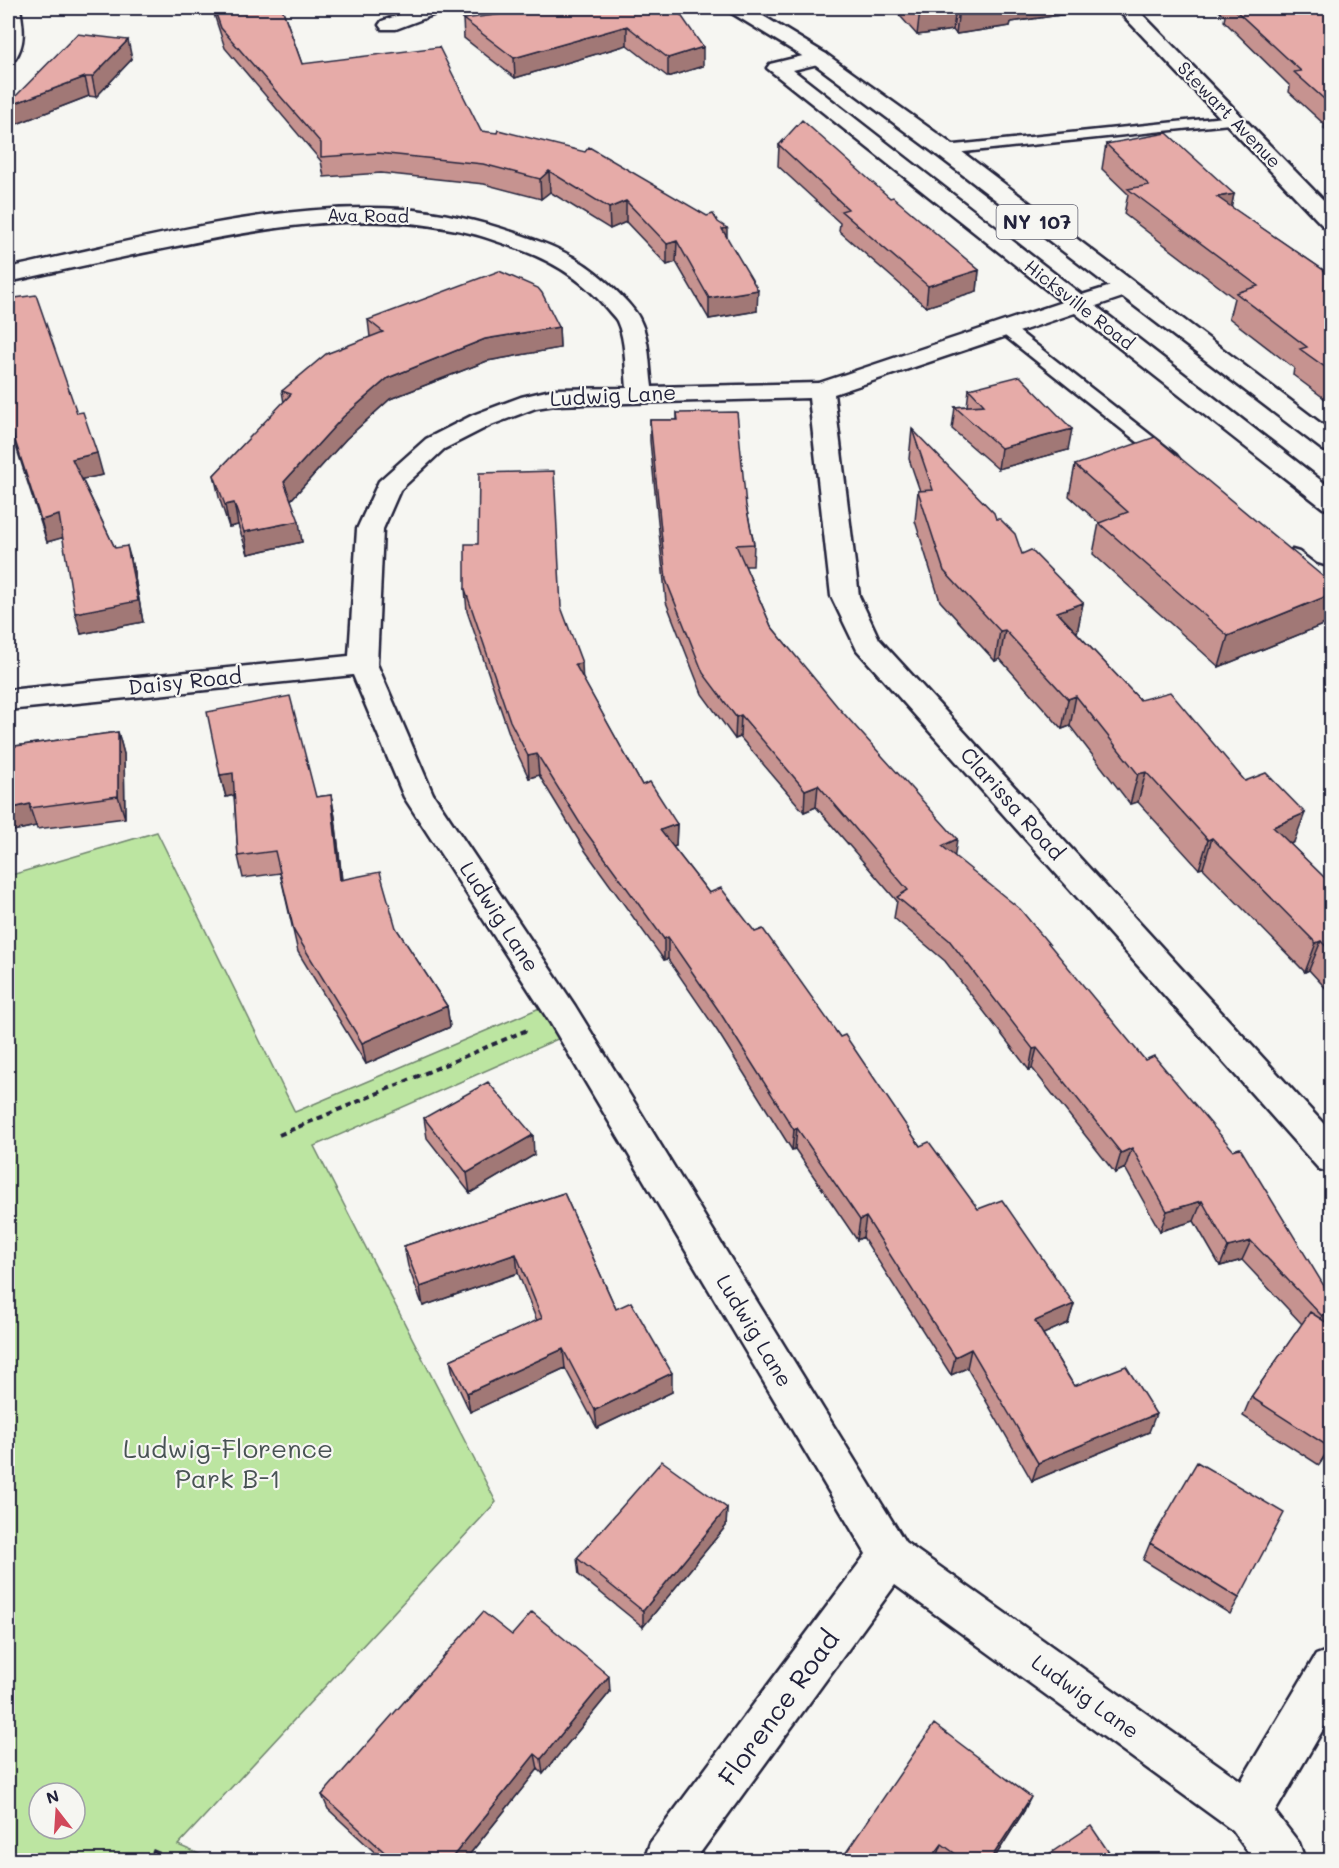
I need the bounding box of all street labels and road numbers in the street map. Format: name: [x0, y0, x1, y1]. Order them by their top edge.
street label: Stewart Avenue: [1173, 56, 1287, 173]
street label: Ava Road: [327, 202, 409, 228]
road number: NY 107: [996, 205, 1078, 239]
street label: Hicksville Road: [1020, 254, 1139, 355]
street label: Ludwig Lane: [549, 378, 677, 411]
street label: Daisy Road: [127, 661, 243, 700]
street label: Clarissa Road: [955, 741, 1071, 865]
street label: Ludwig Lane: [455, 856, 546, 976]
street label: Ludwig Lane: [711, 1269, 799, 1391]
street label: Florence Road: [710, 1623, 846, 1792]
street label: Ludwig Lane: [1027, 1648, 1145, 1744]

